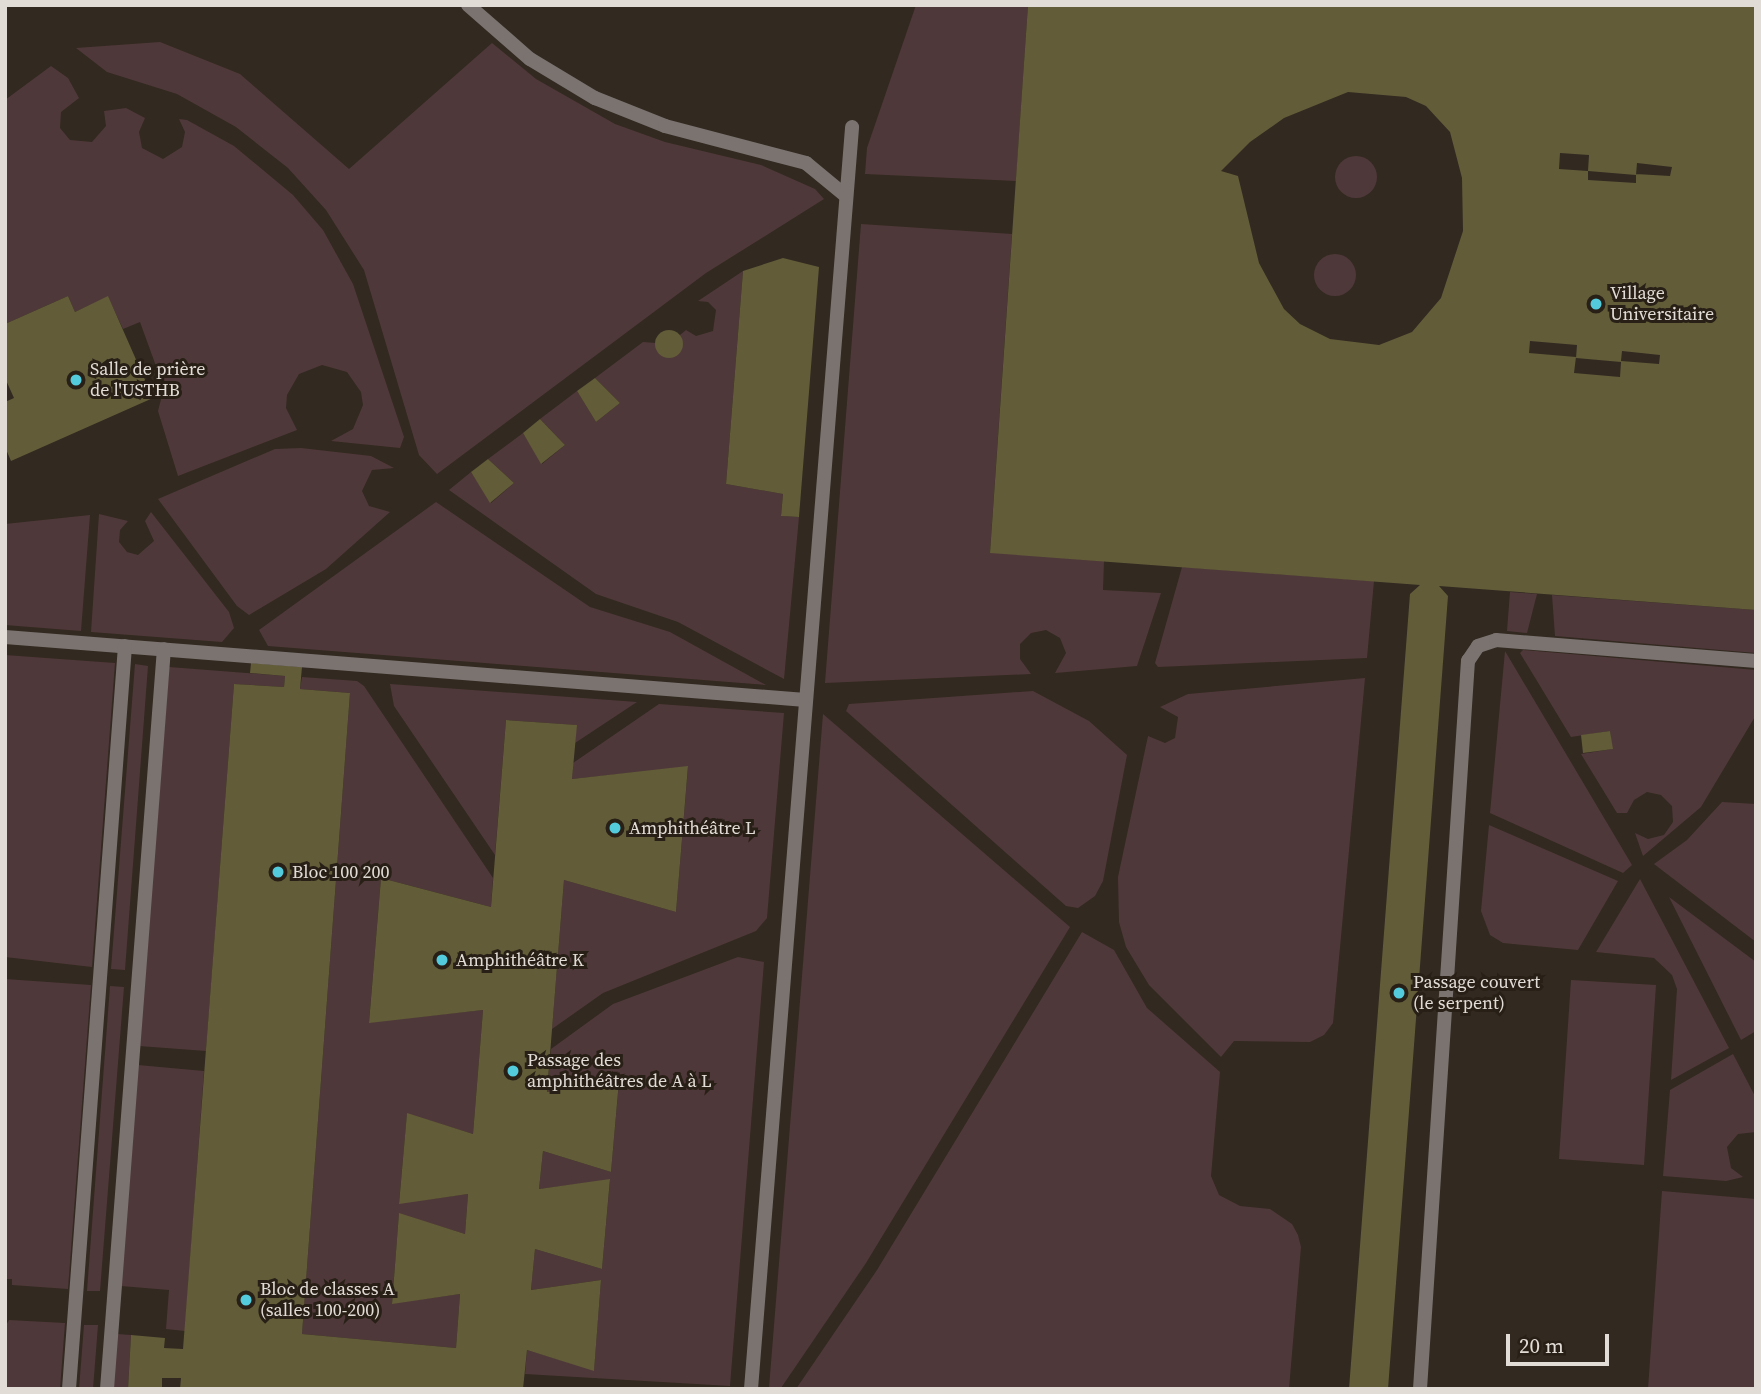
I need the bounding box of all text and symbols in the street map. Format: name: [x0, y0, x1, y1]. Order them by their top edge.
place label: Village Universitaire: [1610, 283, 1714, 326]
marker: Village Universitaire: [1588, 296, 1604, 312]
place label: Salle de prière de l'USTHB: [90, 359, 205, 402]
marker: Salle de prière de l'USTHB: [68, 372, 84, 388]
place label: Amphithéâtre L: [629, 817, 756, 839]
marker: Amphithéâtre L: [607, 820, 623, 836]
place label: Bloc 100 200: [292, 861, 390, 883]
marker: Bloc 100 200: [270, 864, 286, 880]
place label: Amphithéâtre K: [456, 949, 584, 971]
marker: Amphithéâtre K: [434, 952, 450, 968]
place label: Passage couvert (le serpent): [1413, 972, 1540, 1014]
marker: Passage couvert (le serpent): [1391, 985, 1407, 1001]
place label: Passage des amphithéâtres de A à L: [527, 1050, 712, 1092]
marker: Passage des amphithéâtres de A à L: [505, 1063, 521, 1079]
place label: Bloc de classes A (salles 100-200): [260, 1279, 395, 1322]
marker: Bloc de classes A (salles 100-200): [238, 1292, 254, 1308]
scale bar: [1509, 1320, 1612, 1364]
text: 20 m: [1519, 1331, 1564, 1360]

